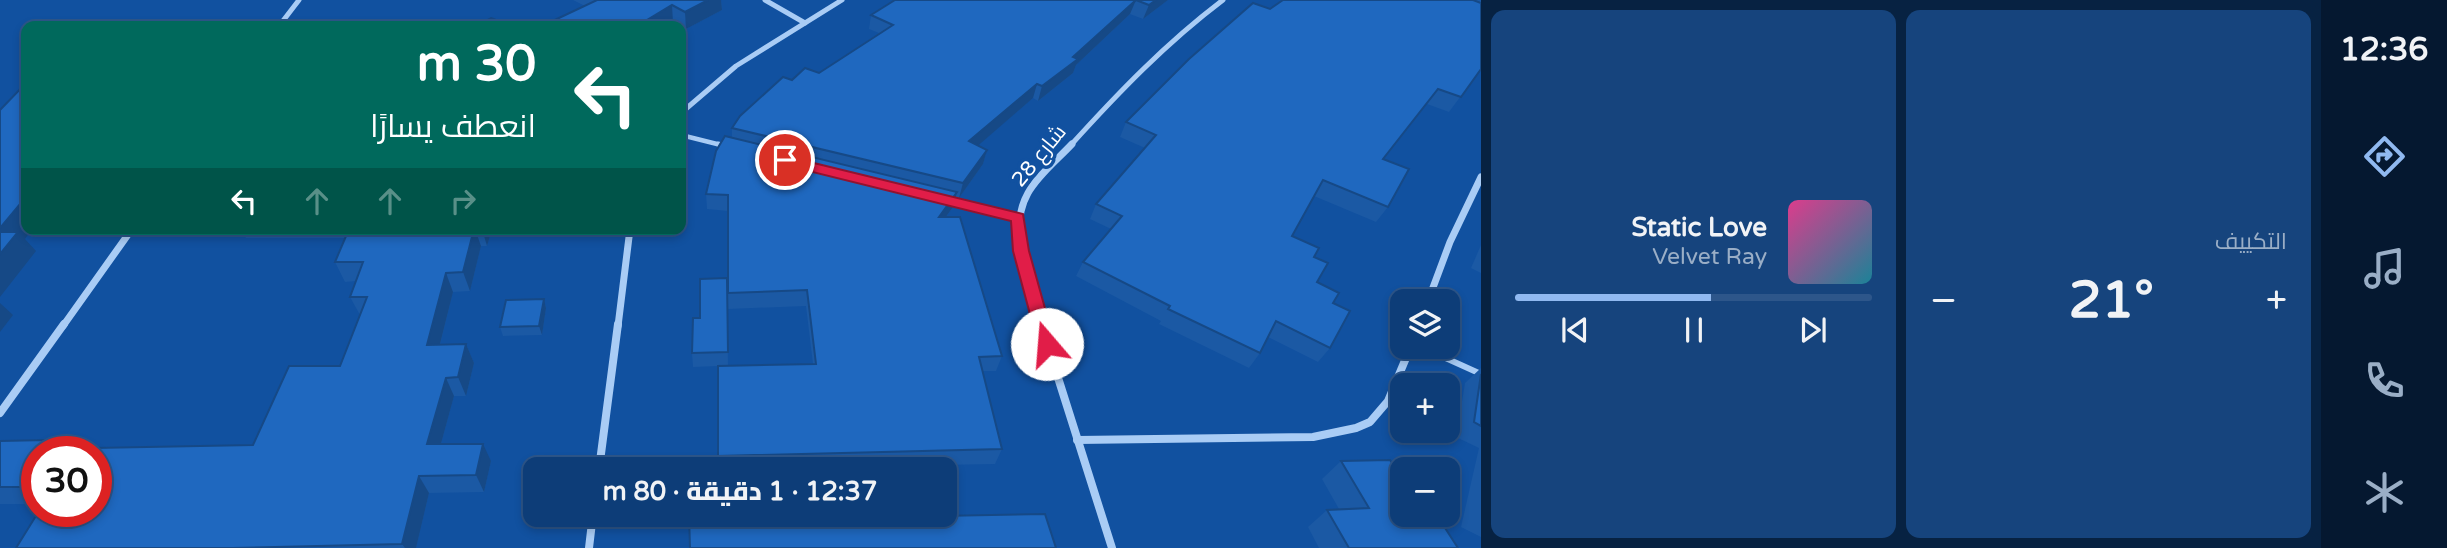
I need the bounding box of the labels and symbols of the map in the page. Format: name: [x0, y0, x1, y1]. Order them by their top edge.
street label: شارع 28: [1006, 120, 1072, 193]
pin: [755, 130, 815, 190]
position arrow: [1010, 307, 1084, 381]
speed limit sign: 30: [21, 436, 112, 527]

